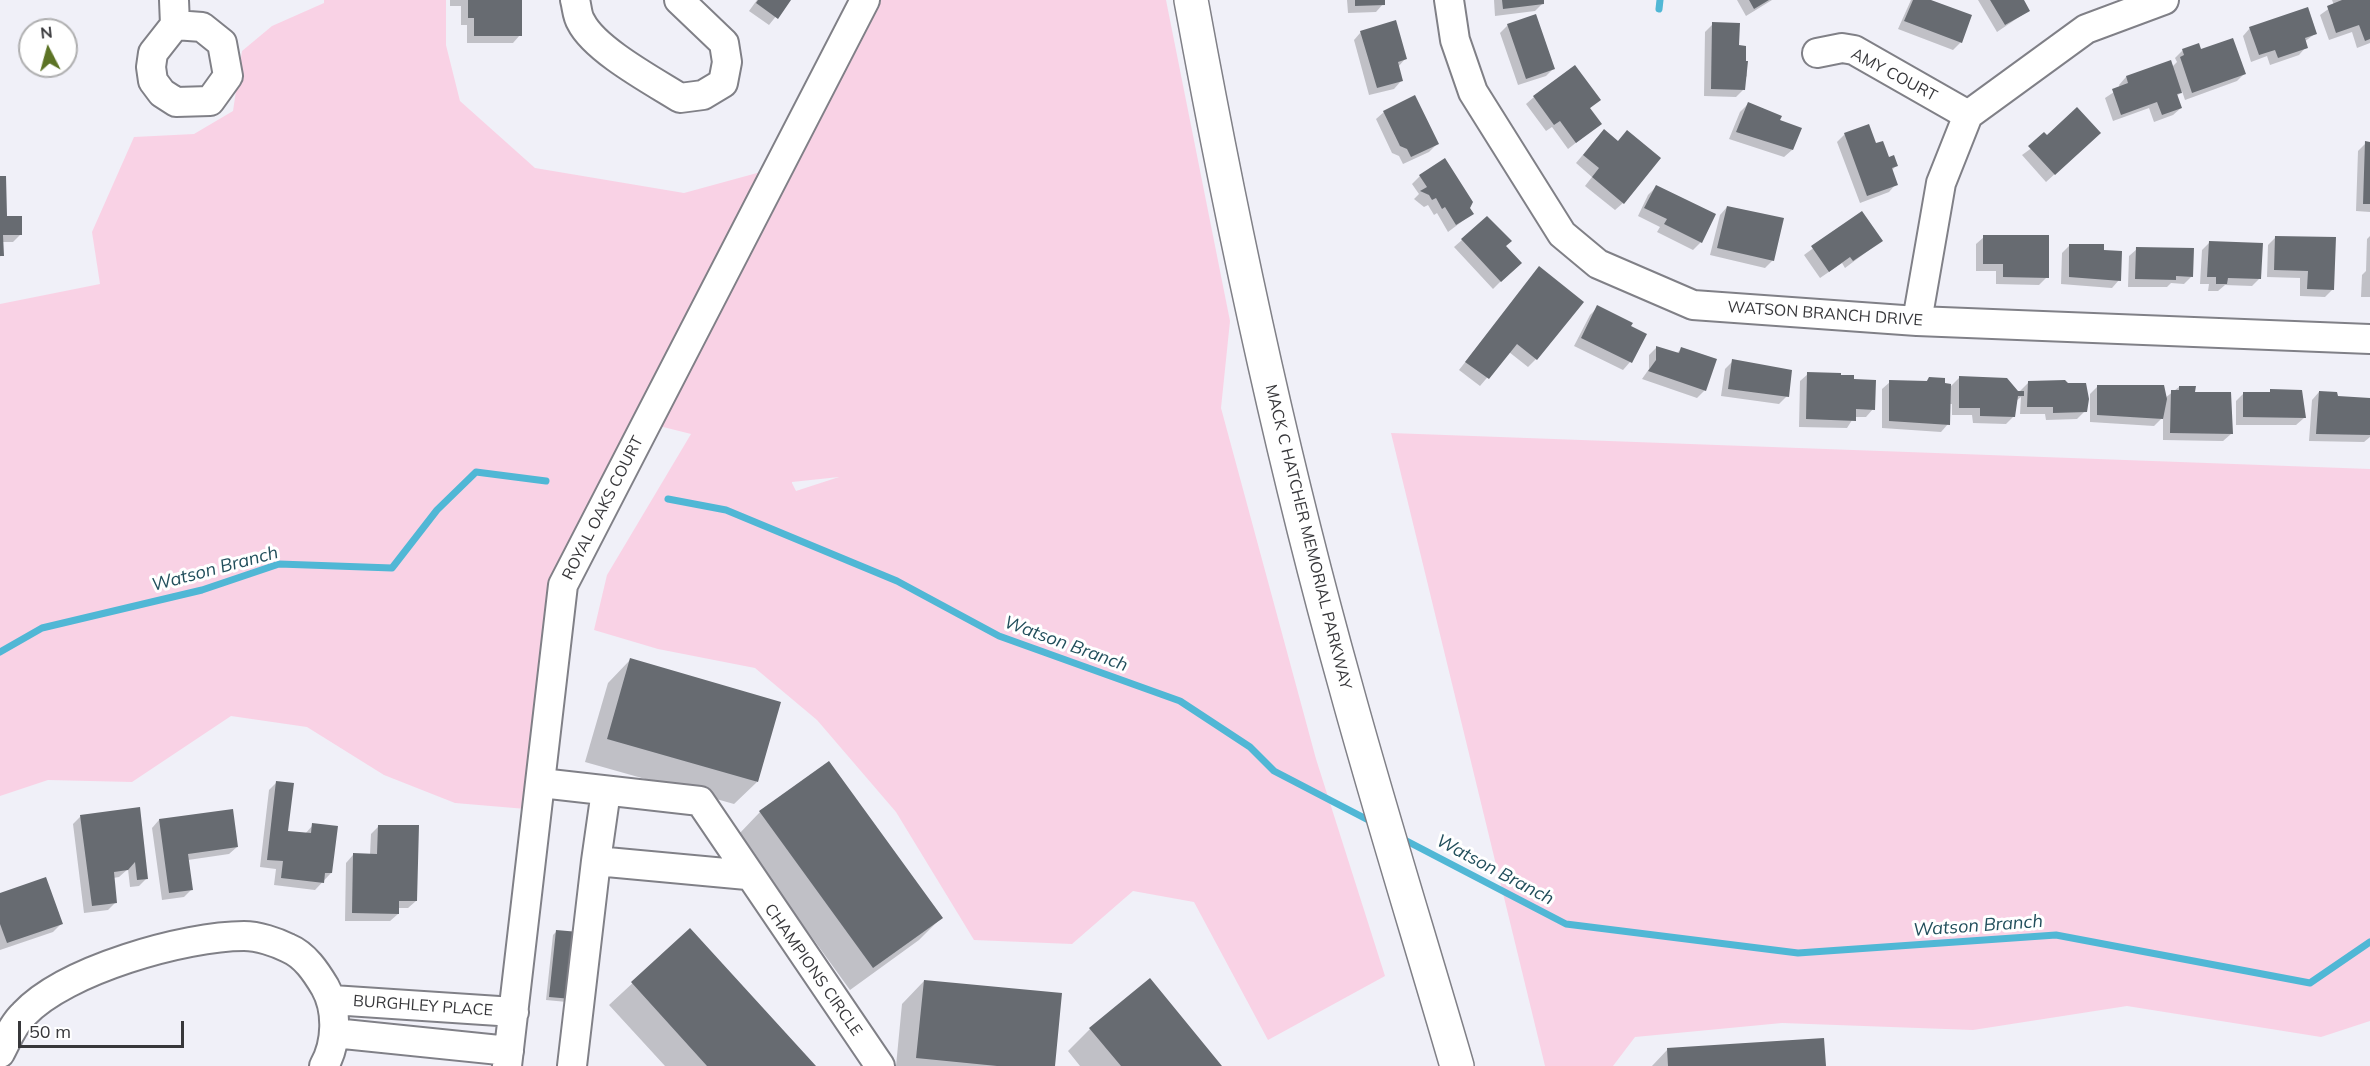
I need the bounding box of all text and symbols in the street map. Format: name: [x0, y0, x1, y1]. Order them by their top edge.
north arrow: [18, 18, 78, 78]
text: N: [39, 22, 53, 43]
street label: AMY COURT: [1848, 44, 1940, 106]
street label: WATSON BRANCH DRIVE: [1727, 298, 1923, 330]
street label: MACK C HATCHER MEMORIAL PARKWAY: [1261, 382, 1355, 692]
street label: ROYAL OAKS COURT: [558, 433, 648, 583]
water label: Watson Branch: [149, 542, 281, 596]
water label: Watson Branch: [1001, 612, 1131, 676]
water label: Watson Branch: [1433, 830, 1557, 910]
street label: CHAMPIONS CIRCLE: [760, 900, 866, 1040]
water label: Watson Branch: [1912, 911, 2044, 941]
street label: BURGHLEY PLACE: [352, 992, 494, 1020]
scale bar: [21, 1009, 188, 1047]
text: 50 m: [29, 1020, 71, 1043]

